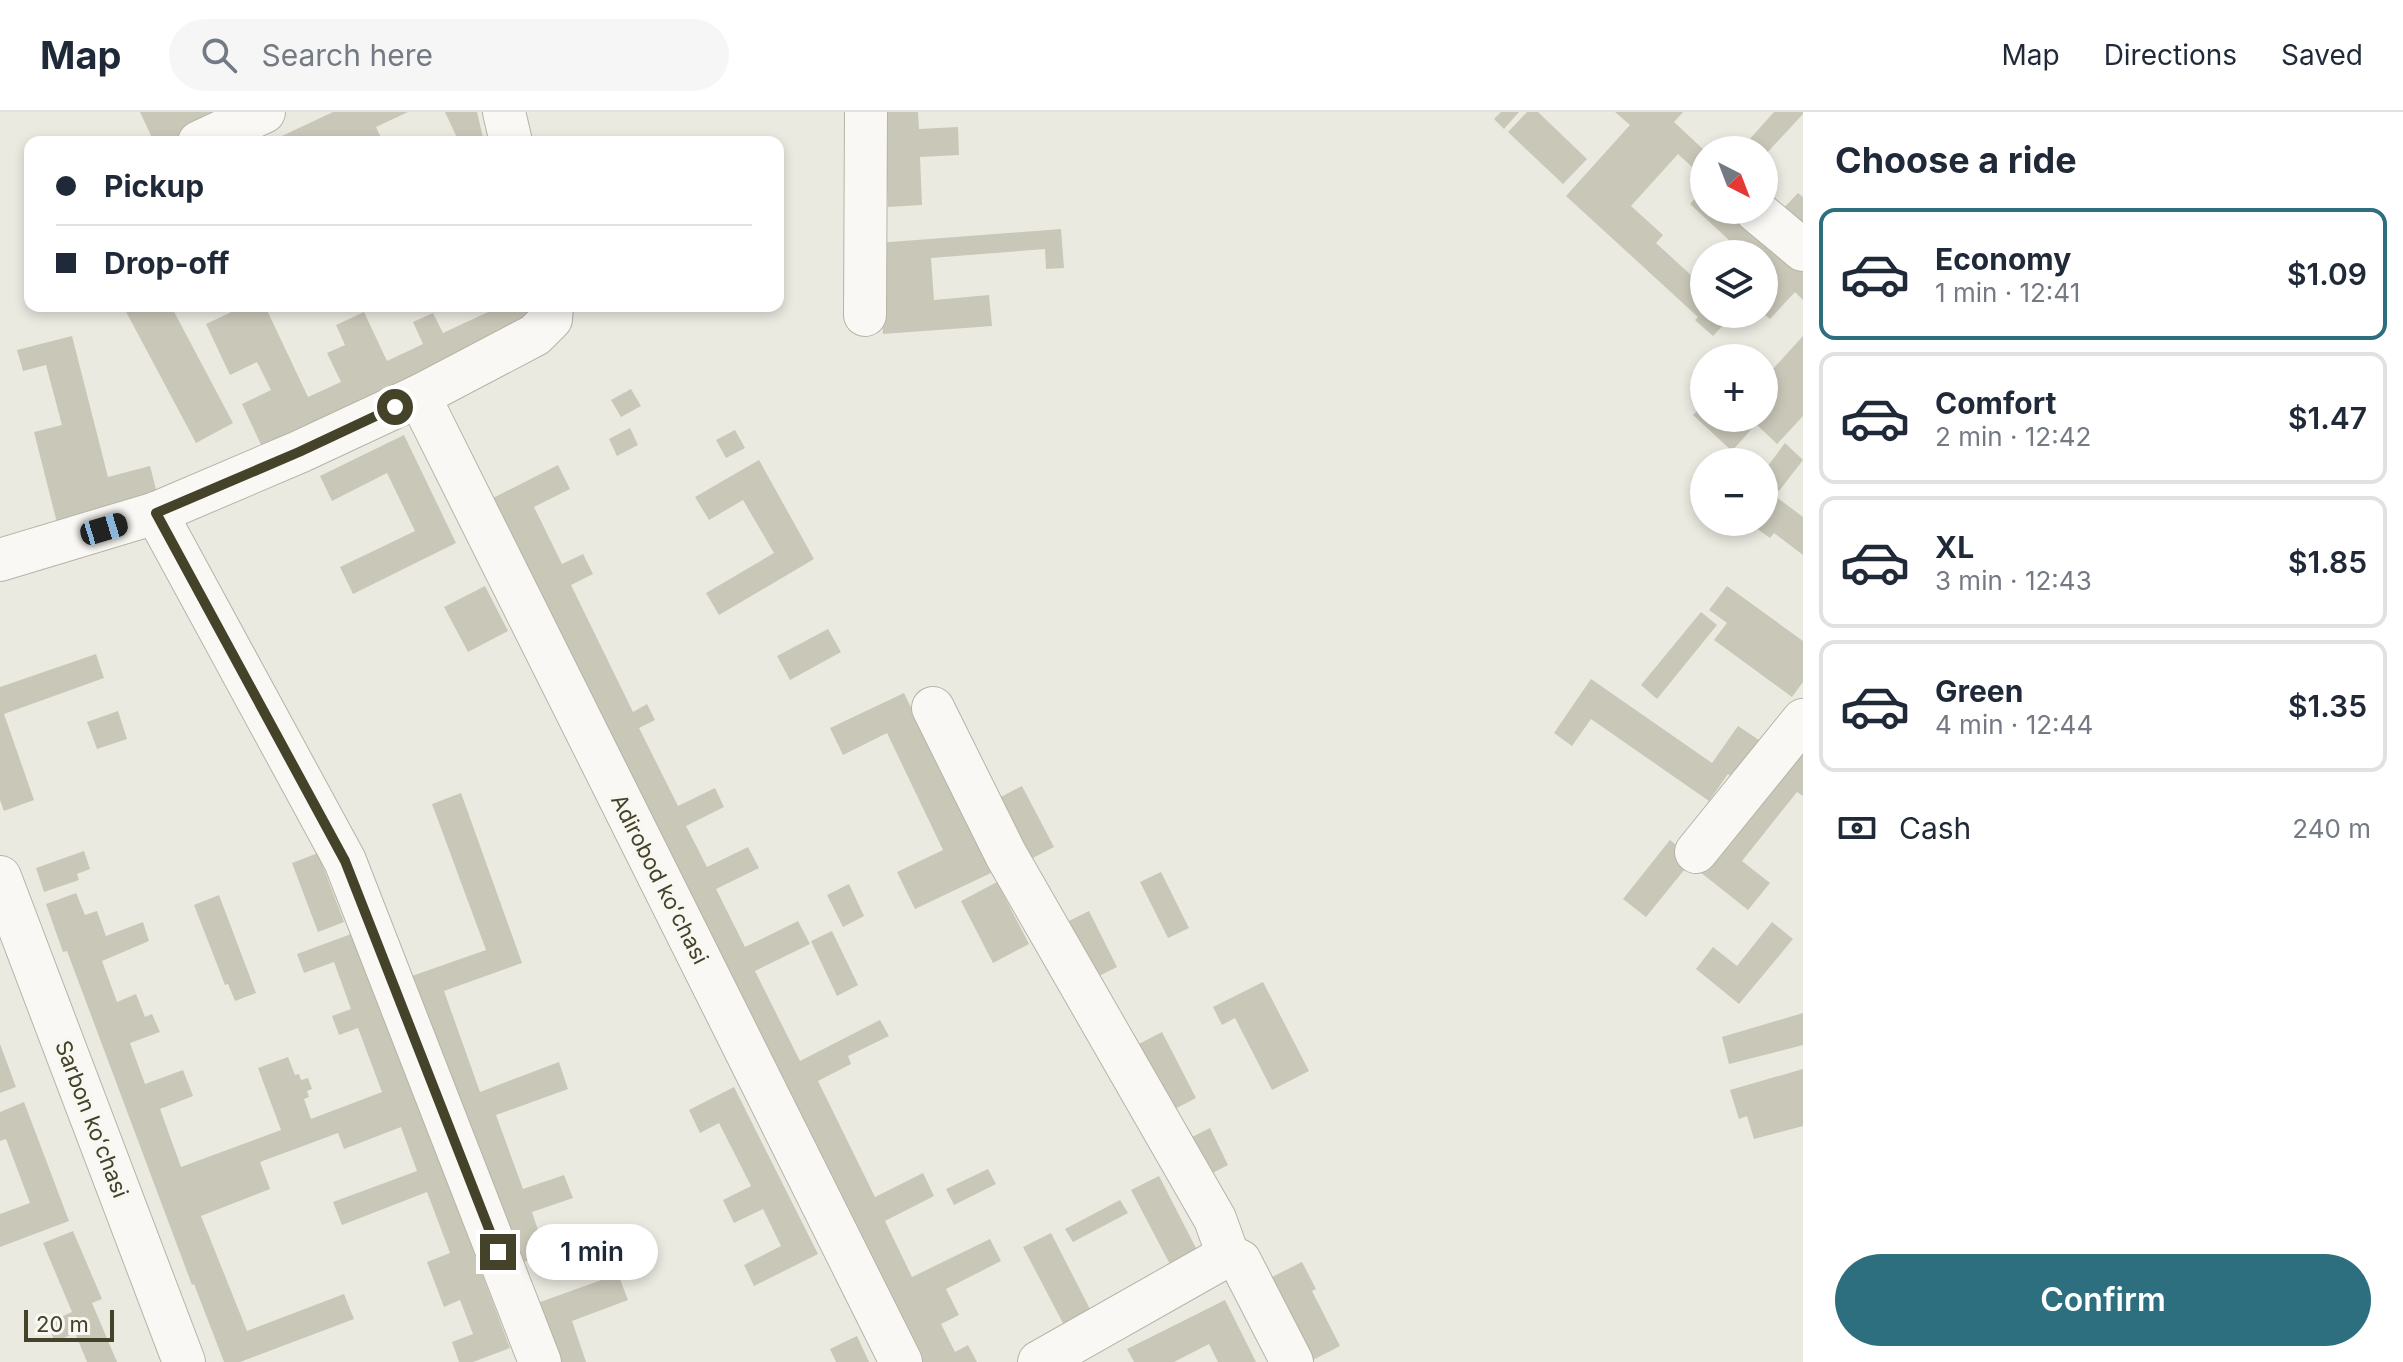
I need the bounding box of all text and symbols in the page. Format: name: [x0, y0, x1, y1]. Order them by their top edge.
search box: [169, 19, 729, 91]
text: Map: [40, 32, 121, 78]
icon: search: [197, 33, 241, 77]
text: Search here: [261, 37, 433, 73]
text: Map: [2001, 38, 2060, 72]
text: Directions: [2104, 38, 2237, 72]
text: Saved: [2281, 38, 2363, 72]
north arrow: [1690, 136, 1778, 224]
map controls: [1690, 136, 1778, 536]
text: Choose a ride: [1835, 138, 2077, 182]
text: Pickup: [104, 168, 204, 204]
icon: car: [1839, 238, 1911, 310]
button: layers: [1690, 240, 1778, 328]
text: Economy: [1935, 241, 2071, 277]
text: Drop-off: [104, 245, 230, 281]
text: $1.09: [2287, 256, 2367, 292]
text: 1 min · 12:41: [1935, 277, 2080, 308]
button: +: [1690, 344, 1778, 432]
icon: car: [1839, 382, 1911, 454]
text: Comfort: [1935, 385, 2056, 421]
route start: [377, 389, 413, 425]
text: $1.47: [2288, 400, 2367, 436]
text: 2 min · 12:42: [1935, 421, 2091, 452]
button: −: [1690, 448, 1778, 536]
car: [78, 511, 130, 547]
icon: car: [1839, 526, 1911, 598]
text: XL: [1935, 529, 1974, 565]
text: $1.85: [2288, 544, 2367, 580]
text: 3 min · 12:43: [1935, 565, 2092, 596]
icon: car: [1839, 670, 1911, 742]
text: Green: [1935, 673, 2023, 709]
text: $1.35: [2288, 688, 2367, 724]
text: 4 min · 12:44: [1935, 709, 2093, 740]
street label: Adirobod koʻchasi: [606, 790, 714, 968]
icon: cash: [1835, 806, 1879, 850]
text: Cash: [1899, 810, 1971, 846]
text: 240 m: [2292, 813, 2371, 844]
street label: Sarbon koʻchasi: [50, 1037, 134, 1201]
callout: 1 min: [526, 1224, 658, 1280]
route end: [480, 1234, 516, 1270]
text: 1 min: [560, 1236, 624, 1267]
button: Confirm: [1835, 1254, 2371, 1346]
scale bar: [24, 1306, 114, 1342]
text: 20 m: [36, 1311, 89, 1337]

